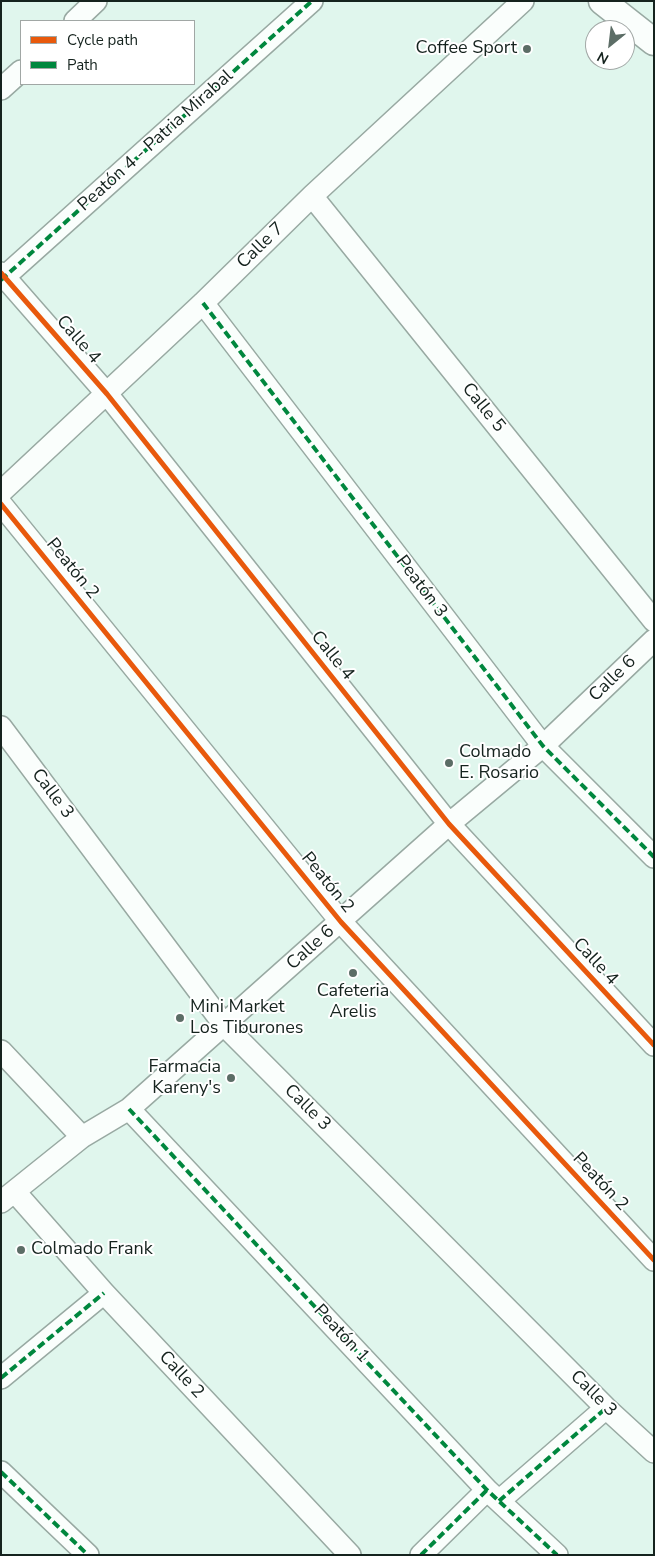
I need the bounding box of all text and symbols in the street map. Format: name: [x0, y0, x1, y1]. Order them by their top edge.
legend: [20, 20, 195, 85]
north arrow: [585, 20, 635, 70]
text: Cycle path: [67, 30, 138, 50]
place label: Coffee Sport: [416, 38, 517, 60]
marker: Coffee Sport: [521, 43, 533, 55]
text: N: [594, 47, 612, 69]
text: Path: [67, 55, 98, 75]
street label: Peatón 4 - Patria Mirabal: [74, 66, 238, 216]
street label: Calle 7: [233, 218, 289, 274]
street label: Calle 4: [51, 311, 105, 369]
street label: Calle 5: [457, 379, 509, 437]
street label: Peatón 2: [41, 534, 103, 604]
street label: Peatón 3: [391, 552, 451, 622]
street label: Calle 4: [306, 627, 358, 685]
street label: Calle 6: [585, 651, 641, 707]
place label: Colmado E. Rosario: [459, 742, 539, 784]
marker: Colmado E. Rosario: [443, 757, 455, 769]
street label: Calle 3: [26, 765, 78, 823]
street label: Peatón 2: [296, 848, 358, 918]
street label: Calle 6: [283, 921, 339, 975]
street label: Calle 4: [568, 934, 622, 990]
marker: Cafeteria Arelis: [347, 967, 359, 979]
place label: Cafeteria Arelis: [317, 981, 389, 1024]
place label: Mini Market Los Tiburones: [190, 997, 303, 1040]
marker: Mini Market Los Tiburones: [174, 1012, 186, 1024]
place label: Farmacia Kareny's: [149, 1057, 221, 1100]
marker: Farmacia Kareny's: [225, 1072, 237, 1084]
street label: Calle 3: [279, 1080, 335, 1136]
street label: Peatón 2: [568, 1148, 632, 1216]
place label: Colmado Frank: [31, 1239, 153, 1261]
marker: Colmado Frank: [15, 1244, 27, 1256]
street label: Peatón 1: [309, 1300, 373, 1368]
street label: Calle 2: [154, 1347, 208, 1403]
street label: Calle 3: [565, 1366, 621, 1422]

